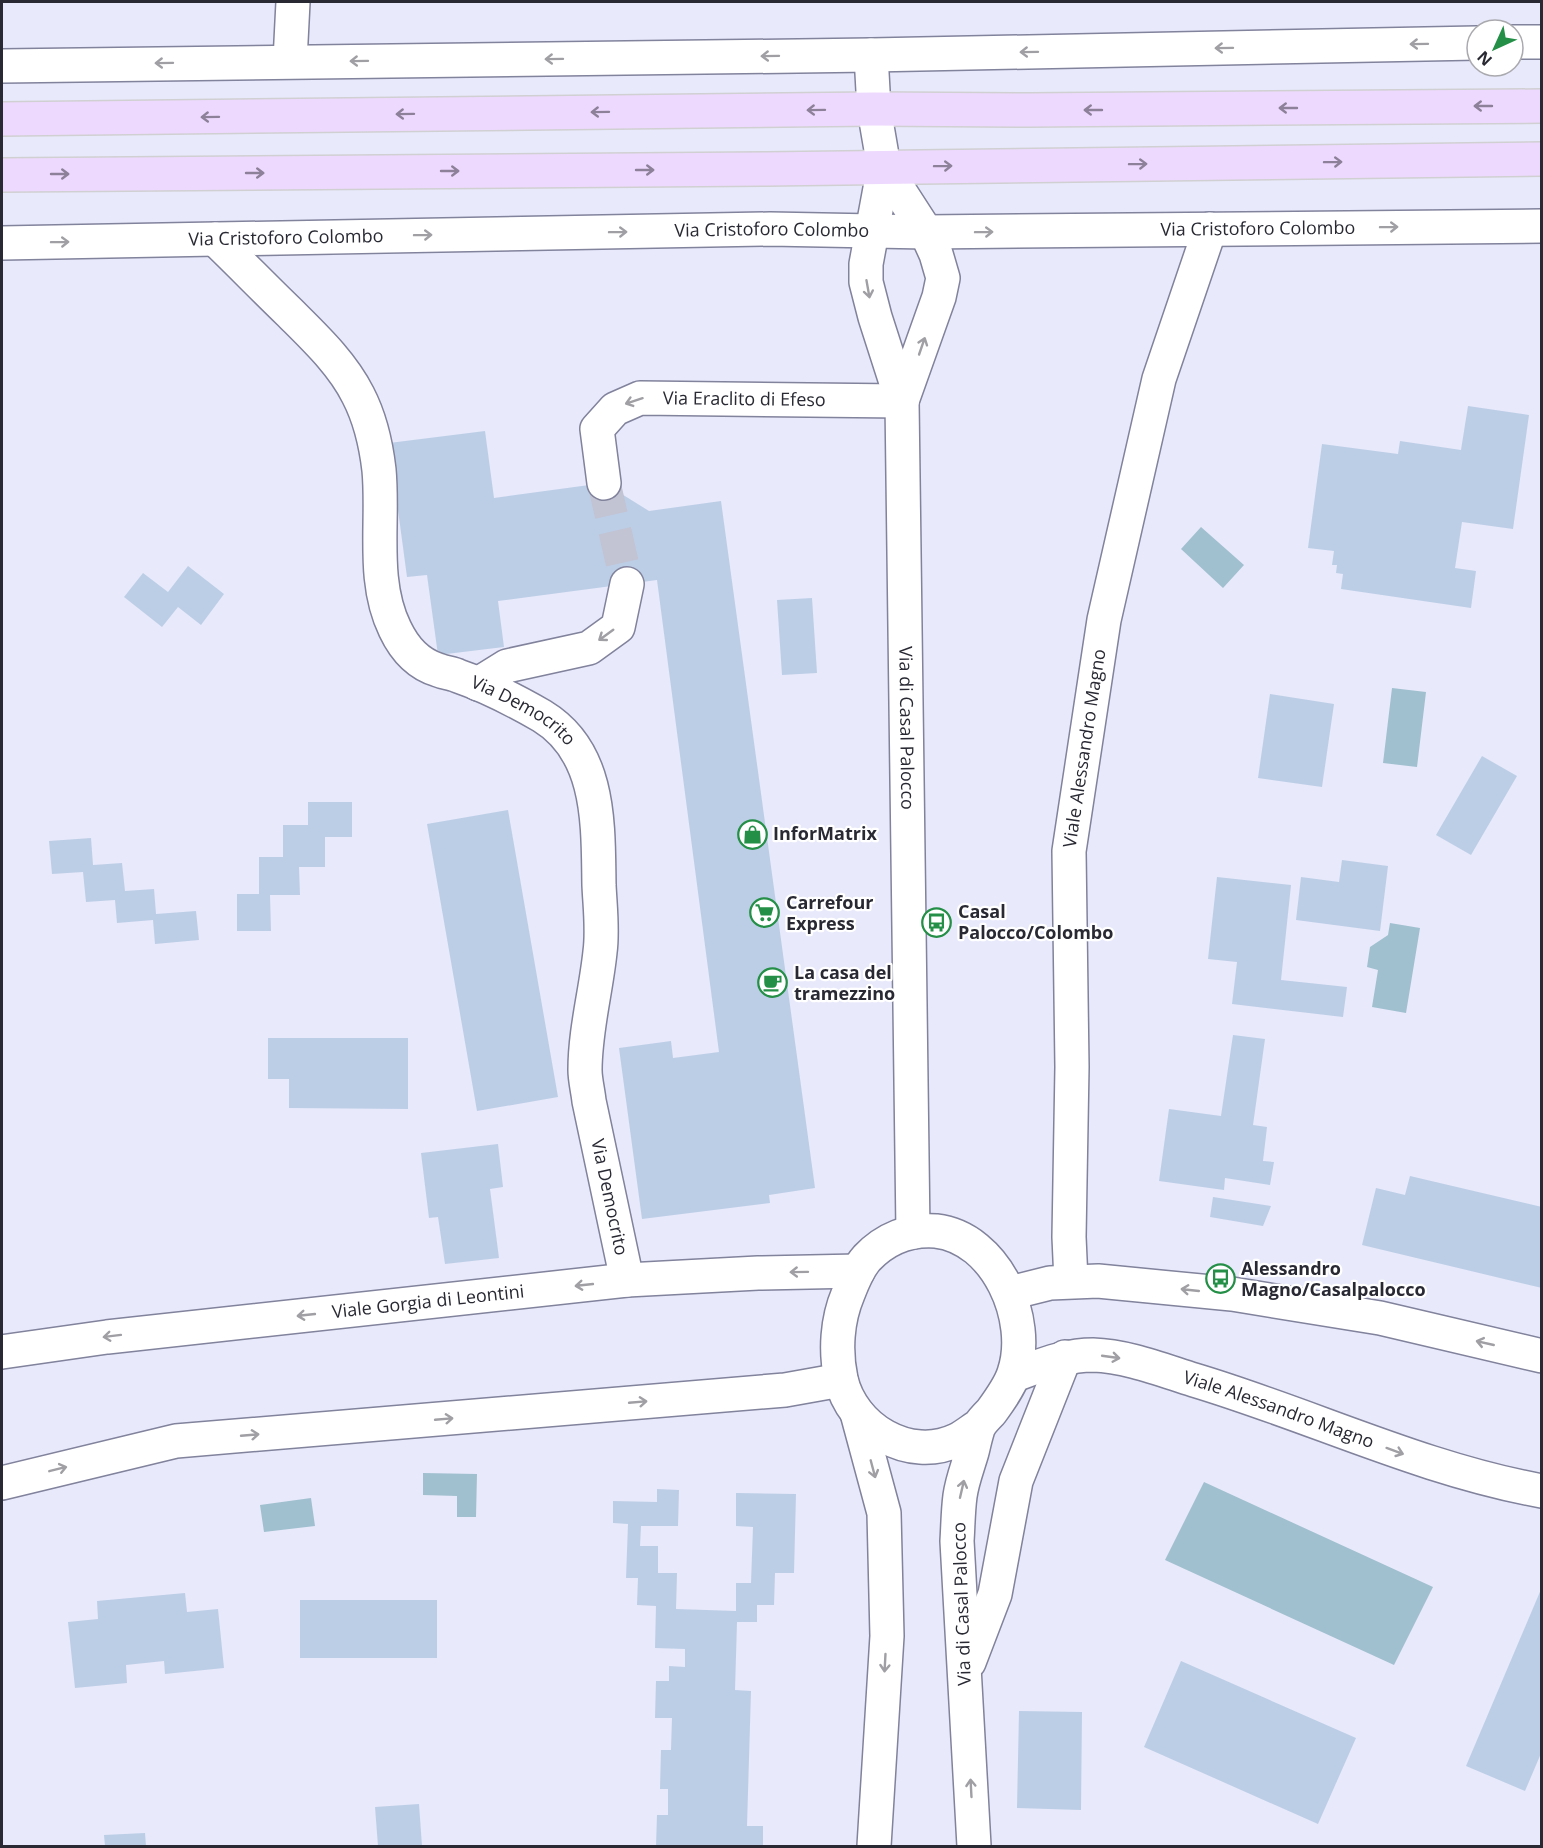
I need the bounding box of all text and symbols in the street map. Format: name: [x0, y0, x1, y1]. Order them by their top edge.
north arrow: [1465, 18, 1525, 78]
one-way arrow: [1409, 39, 1429, 50]
one-way arrow: [1214, 42, 1234, 54]
one-way arrow: [1019, 46, 1039, 58]
text: N: [1472, 46, 1497, 71]
one-way arrow: [761, 50, 781, 62]
one-way arrow: [545, 53, 565, 64]
one-way arrow: [350, 55, 370, 67]
one-way arrow: [155, 57, 175, 69]
one-way arrow: [1474, 100, 1494, 112]
one-way arrow: [1279, 102, 1299, 114]
one-way arrow: [806, 104, 826, 115]
one-way arrow: [1084, 104, 1104, 115]
one-way arrow: [590, 106, 610, 118]
one-way arrow: [395, 109, 415, 120]
one-way arrow: [200, 111, 220, 123]
one-way arrow: [1322, 156, 1342, 168]
one-way arrow: [1127, 158, 1147, 170]
one-way arrow: [932, 160, 952, 172]
one-way arrow: [634, 164, 654, 176]
one-way arrow: [439, 165, 459, 177]
one-way arrow: [244, 167, 264, 179]
one-way arrow: [49, 168, 69, 180]
street label: Via Cristoforo Colombo: [1160, 215, 1355, 241]
street label: Via Cristoforo Colombo: [674, 216, 870, 242]
one-way arrow: [1379, 221, 1399, 233]
street label: Via Cristoforo Colombo: [188, 223, 384, 251]
one-way arrow: [607, 226, 627, 238]
one-way arrow: [974, 226, 994, 238]
one-way arrow: [412, 230, 432, 241]
one-way arrow: [49, 236, 69, 248]
one-way arrow: [863, 279, 874, 298]
one-way arrow: [917, 337, 928, 356]
street label: Via Eraclito di Efeso: [663, 385, 826, 411]
one-way arrow: [626, 397, 644, 408]
one-way arrow: [599, 629, 615, 641]
street label: Via di Casal Palocco: [894, 646, 920, 810]
street label: Viale Alessandro Magno: [1057, 647, 1110, 849]
street label: Via Democrito: [468, 669, 582, 750]
shop icon: InforMatrix: [736, 818, 768, 850]
place label: InforMatrix: [773, 821, 877, 845]
place label: Carrefour Express: [786, 890, 873, 935]
supermarket icon: Carrefour Express: [749, 897, 781, 929]
place label: Casal Palocco/Colombo: [958, 899, 1113, 944]
bus stop icon: Casal Palocco/Colombo: [921, 906, 953, 938]
place label: La casa del tramezzino: [794, 960, 895, 1005]
cafe icon: La casa del tramezzino: [757, 967, 789, 999]
street label: Via Democrito: [586, 1137, 634, 1257]
place label: Alessandro Magno/Casalpalocco: [1241, 1256, 1426, 1301]
bus stop icon: Alessandro Magno/Casalpalocco: [1204, 1263, 1236, 1295]
one-way arrow: [790, 1266, 810, 1278]
street label: Viale Gorgia di Leontini: [331, 1278, 525, 1323]
one-way arrow: [574, 1280, 594, 1291]
one-way arrow: [1180, 1284, 1200, 1295]
one-way arrow: [297, 1310, 317, 1321]
one-way arrow: [103, 1331, 123, 1342]
one-way arrow: [1475, 1337, 1495, 1348]
one-way arrow: [1100, 1352, 1120, 1363]
street label: Viale Alessandro Magno: [1181, 1364, 1378, 1453]
one-way arrow: [628, 1397, 648, 1408]
one-way arrow: [434, 1413, 453, 1424]
one-way arrow: [239, 1429, 259, 1440]
one-way arrow: [1385, 1447, 1404, 1458]
one-way arrow: [867, 1459, 879, 1478]
one-way arrow: [49, 1463, 68, 1475]
one-way arrow: [957, 1480, 969, 1499]
street label: Via di Casal Palocco: [946, 1522, 976, 1686]
one-way arrow: [879, 1652, 890, 1672]
one-way arrow: [965, 1779, 976, 1799]

